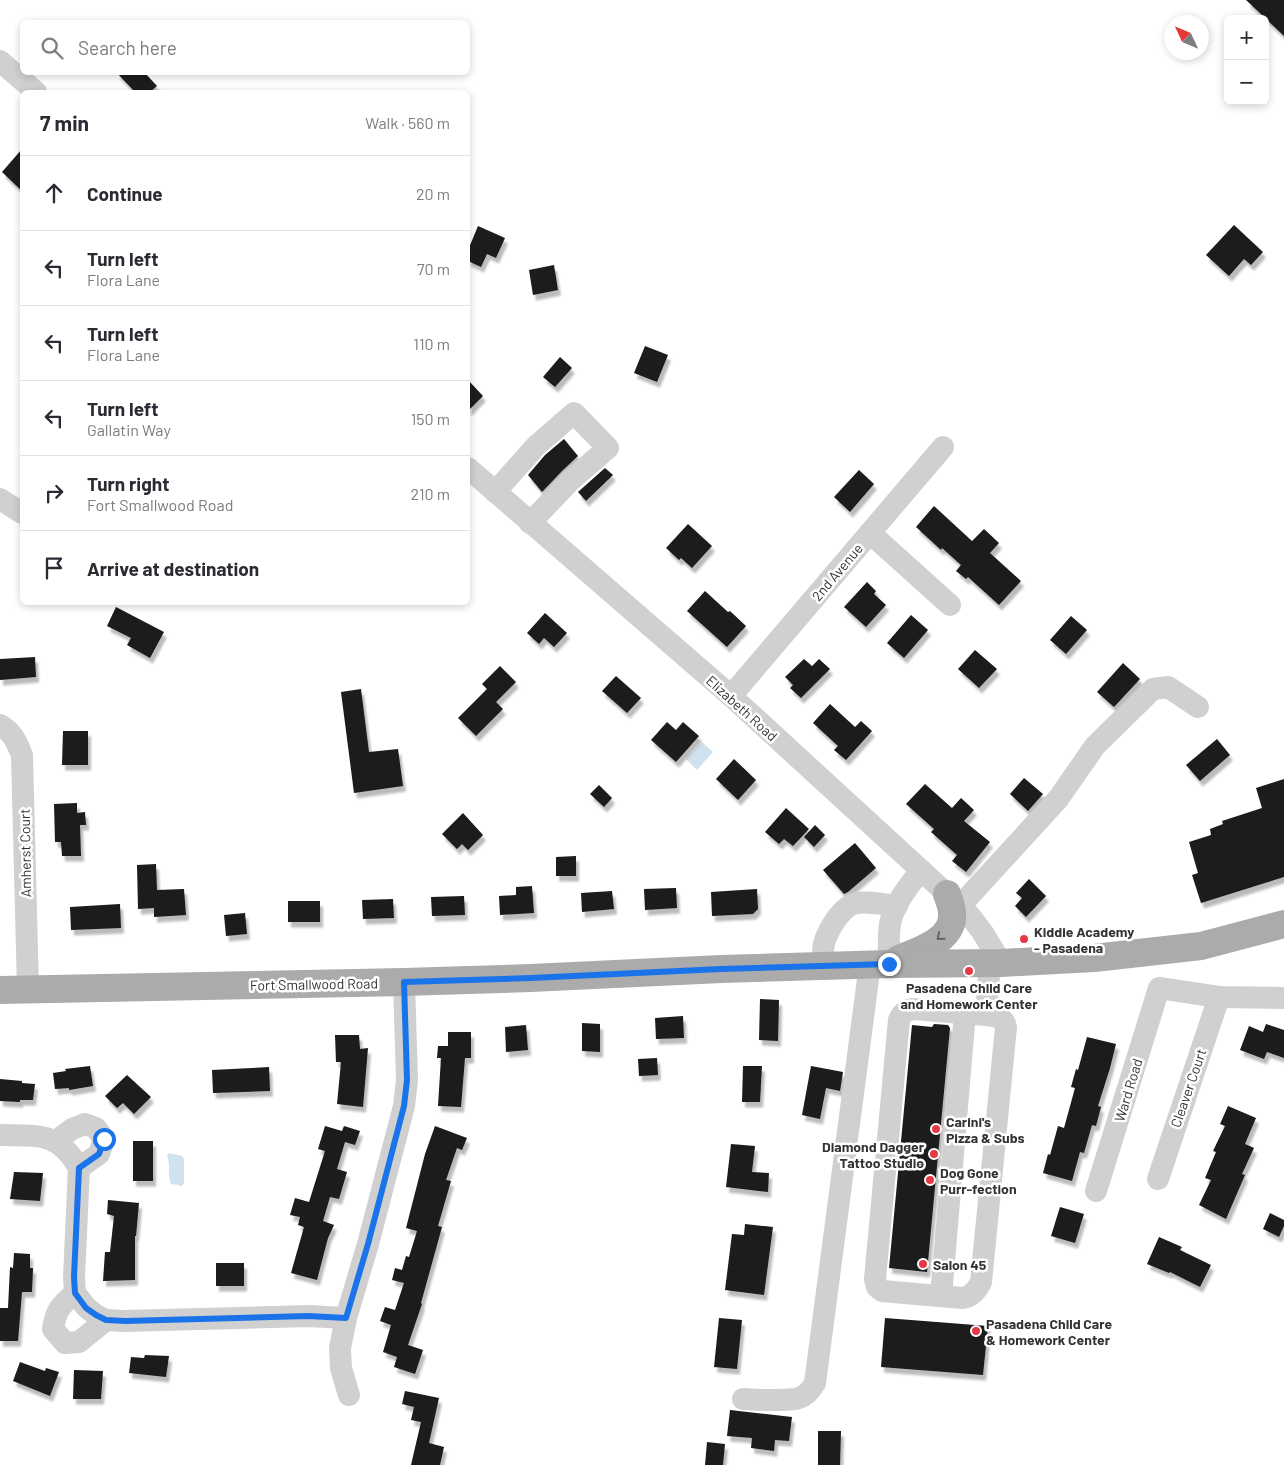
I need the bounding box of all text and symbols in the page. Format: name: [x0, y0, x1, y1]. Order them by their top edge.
north arrow: [1164, 15, 1209, 60]
map controls: [1224, 15, 1269, 105]
button: +: [1224, 15, 1269, 60]
search box: [20, 20, 470, 75]
icon: search: [38, 34, 66, 62]
text: Search here: [78, 36, 177, 59]
button: −: [1224, 60, 1269, 105]
text: 7 min: [40, 110, 89, 135]
text: Walk · 560 m: [365, 113, 450, 132]
icon: ahead: [40, 179, 68, 207]
text: Continue: [87, 182, 163, 205]
text: 20 m: [416, 184, 450, 203]
text: Turn left: [87, 247, 158, 270]
icon: left: [40, 254, 68, 282]
text: 70 m: [417, 259, 450, 278]
text: Flora Lane: [87, 270, 160, 289]
text: Turn left: [87, 322, 158, 345]
icon: left: [40, 329, 68, 357]
text: 110 m: [413, 334, 450, 353]
text: Flora Lane: [87, 345, 160, 364]
text: Turn left: [87, 397, 158, 420]
icon: left: [40, 404, 68, 432]
text: 150 m: [411, 409, 450, 428]
text: Gallatin Way: [87, 420, 171, 439]
text: Turn right: [87, 472, 169, 495]
icon: right: [40, 479, 68, 507]
text: 210 m: [411, 484, 450, 503]
text: Fort Smallwood Road: [87, 495, 233, 514]
street label: 2nd Avenue: [808, 540, 866, 604]
icon: arrive: [40, 554, 68, 582]
text: Arrive at destination: [87, 557, 259, 580]
street label: Elizabeth Road: [703, 672, 781, 744]
street label: Amherst Court: [16, 809, 34, 897]
place label: Kiddie Academy - Pasadena: [1034, 923, 1134, 956]
one-way arrow: [937, 932, 946, 941]
marker: Kiddie Academy - Pasadena: [1018, 933, 1030, 945]
route end: [878, 953, 901, 976]
marker: Pasadena Child Care and Homework Center: [963, 965, 975, 977]
street label: Fort Smallwood Road: [250, 974, 378, 994]
place label: Pasadena Child Care and Homework Center: [900, 979, 1038, 1012]
street label: Cleaver Court: [1167, 1046, 1209, 1130]
street label: Ward Road: [1110, 1056, 1146, 1124]
place label: Carini's Pizza & Subs: [946, 1113, 1025, 1146]
marker: Carini's Pizza & Subs: [930, 1123, 942, 1135]
route start: [93, 1128, 116, 1151]
place label: Diamond Dagger Tattoo Studio: [822, 1138, 925, 1171]
marker: Diamond Dagger Tattoo Studio: [928, 1148, 940, 1160]
place label: Dog Gone Purr-fection: [940, 1164, 1017, 1197]
marker: Dog Gone Purr-fection: [924, 1174, 936, 1186]
place label: Salon 45: [933, 1256, 987, 1273]
marker: Salon 45: [917, 1258, 929, 1270]
place label: Pasadena Child Care & Homework Center: [986, 1315, 1112, 1348]
marker: Pasadena Child Care & Homework Center: [970, 1325, 982, 1337]

